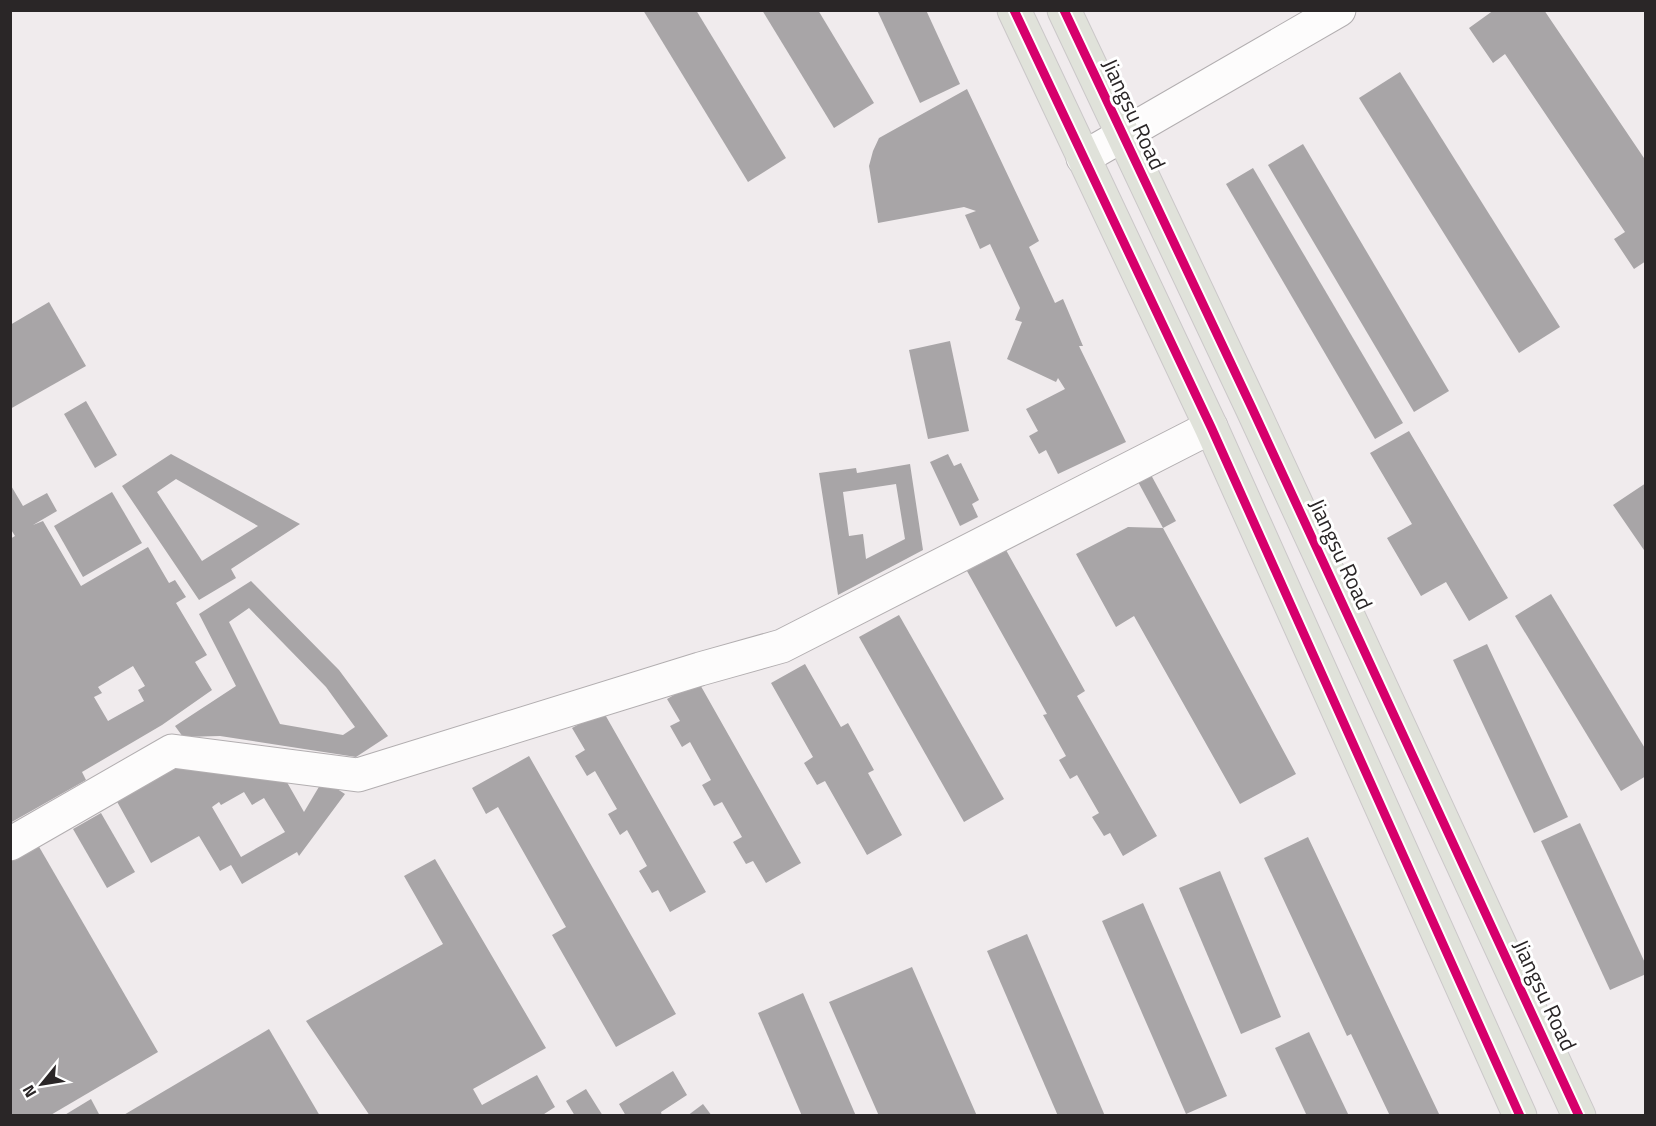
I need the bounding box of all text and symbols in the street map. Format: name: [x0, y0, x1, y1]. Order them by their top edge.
street label: Jiangsu Road: [1093, 53, 1175, 175]
street label: Jiangsu Road: [1300, 493, 1382, 615]
street label: Jiangsu Road: [1504, 934, 1586, 1056]
north arrow: [12, 1054, 72, 1114]
text: N: [16, 1081, 42, 1102]

